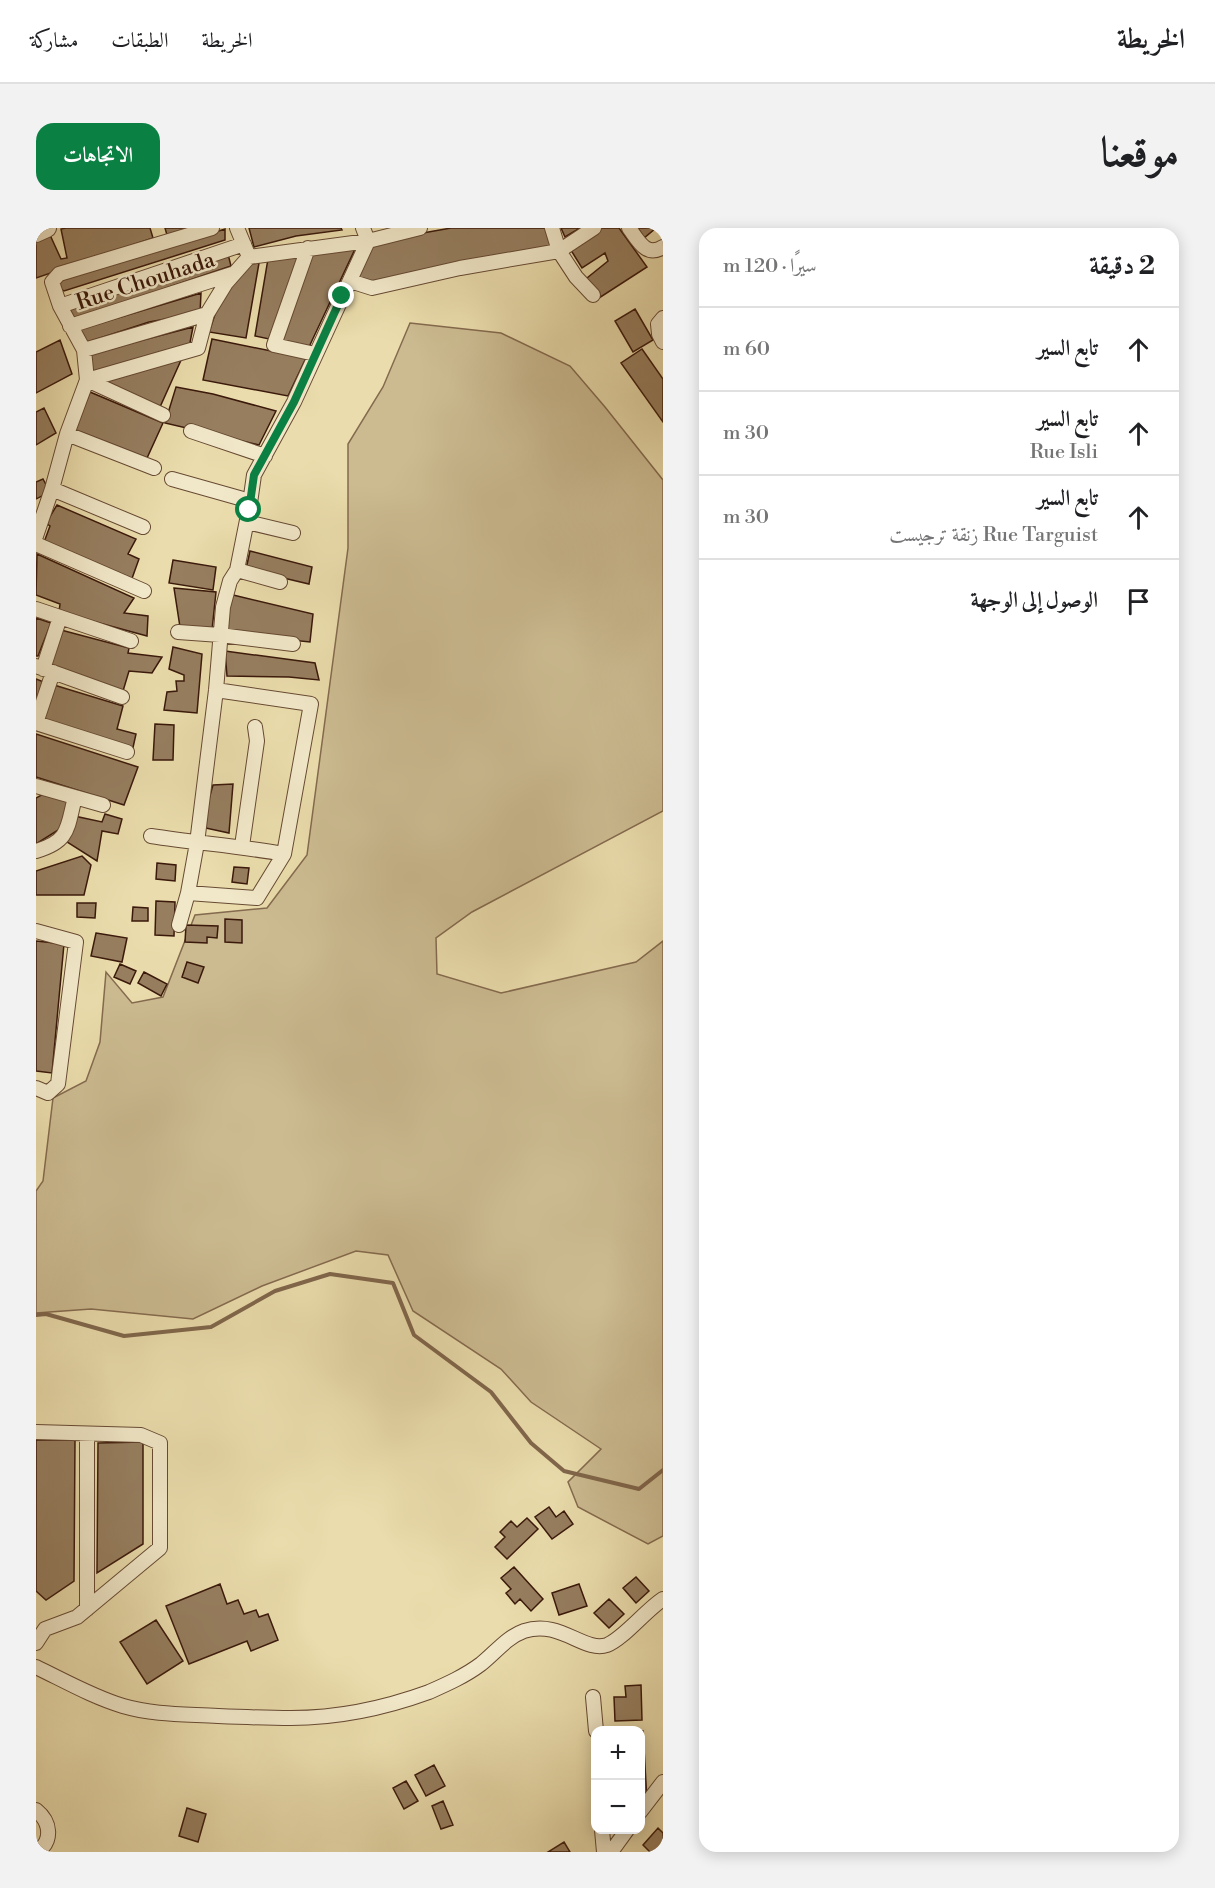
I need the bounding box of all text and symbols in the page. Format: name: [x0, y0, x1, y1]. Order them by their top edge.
text: الخريطة: [1117, 22, 1185, 57]
text: مشاركة: [30, 28, 78, 54]
text: الطبقات: [111, 28, 168, 54]
text: الخريطة: [201, 28, 253, 54]
button: الاتجاهات: [36, 123, 160, 190]
text: موقعنا: [1101, 127, 1179, 180]
street label: Rue Chouhada: [73, 246, 219, 317]
text: 2 دقيقة: [1089, 250, 1155, 282]
text: سيرًا · 120 m: [723, 254, 817, 279]
route end: [328, 282, 354, 308]
icon: ahead: [1122, 333, 1155, 366]
text: تابع السير: [1037, 335, 1098, 362]
text: 60 m: [723, 337, 770, 362]
text: تابع السير: [1037, 406, 1098, 433]
icon: ahead: [1122, 417, 1155, 450]
text: 30 m: [723, 421, 769, 446]
text: Rue Isli: [1030, 440, 1098, 465]
text: تابع السير: [1037, 485, 1098, 512]
route start: [235, 496, 261, 522]
icon: ahead: [1122, 501, 1155, 534]
text: 30 m: [723, 505, 769, 530]
text: Rue Targuist زنقة ترجيست: [889, 523, 1098, 548]
icon: arrive: [1122, 585, 1155, 618]
text: الوصول إلى الوجهة: [970, 587, 1098, 614]
map controls: [591, 1726, 645, 1834]
button: +: [591, 1726, 645, 1780]
button: −: [591, 1780, 645, 1834]

